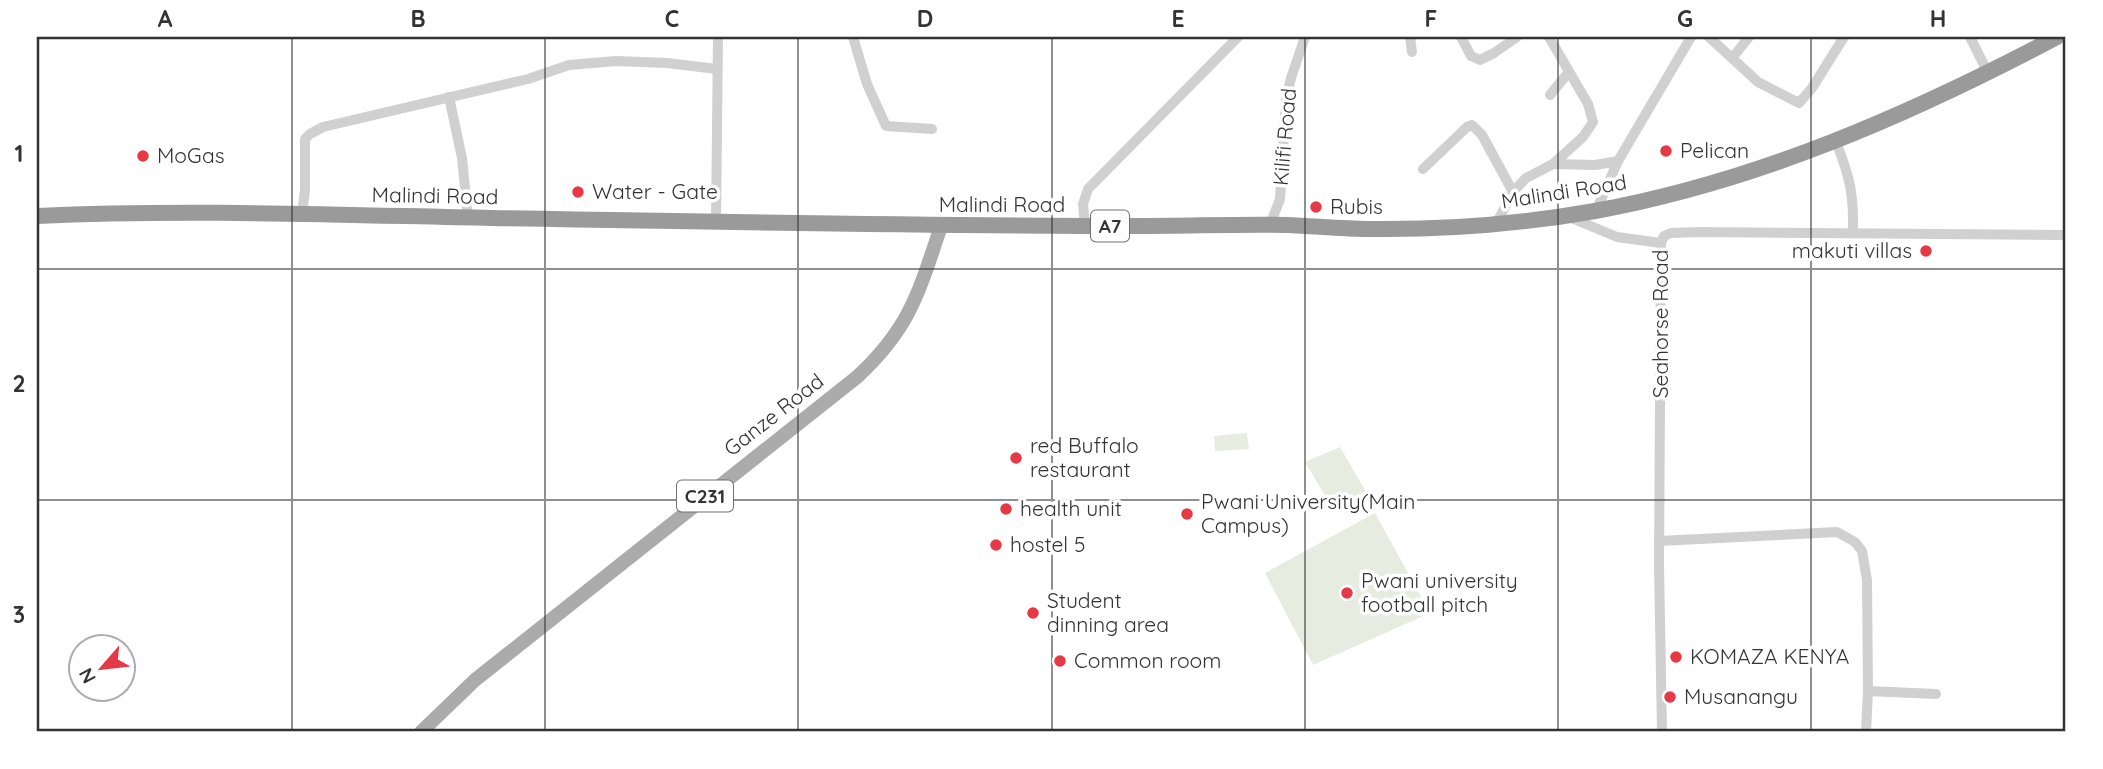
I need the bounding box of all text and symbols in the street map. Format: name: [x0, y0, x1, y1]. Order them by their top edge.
text: A: [158, 4, 173, 33]
text: B: [410, 4, 426, 33]
text: C: [665, 4, 679, 33]
text: D: [917, 4, 933, 33]
text: E: [1171, 4, 1185, 33]
text: F: [1425, 4, 1437, 33]
text: G: [1677, 4, 1693, 33]
text: H: [1930, 4, 1946, 33]
street label: Kilifi Road: [1267, 87, 1301, 187]
place label: Pelican: [1680, 137, 1749, 163]
text: 1: [15, 139, 23, 168]
place label: MoGas: [157, 142, 225, 168]
marker: Pelican: [1658, 143, 1674, 159]
marker: MoGas: [135, 148, 151, 164]
street label: Malindi Road: [1499, 168, 1628, 214]
place label: Water - Gate: [592, 178, 718, 204]
street label: Malindi Road: [371, 181, 499, 209]
marker: Water - Gate: [570, 184, 586, 200]
street label: Malindi Road: [939, 191, 1065, 217]
place label: Rubis: [1330, 193, 1383, 219]
marker: Rubis: [1308, 199, 1324, 215]
road number: A7: [1091, 210, 1129, 242]
place label: makuti villas: [1792, 237, 1912, 263]
marker: makuti villas: [1918, 243, 1934, 259]
street label: Seahorse Road: [1647, 250, 1673, 398]
street label: Ganze Road: [718, 367, 828, 461]
text: 2: [12, 369, 26, 398]
place label: red Buffalo restaurant: [1030, 432, 1139, 482]
marker: red Buffalo restaurant: [1008, 450, 1024, 466]
road number: C231: [677, 481, 733, 512]
place label: Pwani University(Main Campus): [1201, 488, 1415, 538]
place label: health unit: [1020, 495, 1122, 521]
marker: health unit: [998, 501, 1014, 517]
marker: Pwani University(Main Campus): [1179, 506, 1195, 522]
place label: hostel 5: [1010, 531, 1085, 557]
marker: hostel 5: [988, 537, 1004, 553]
place label: Pwani university football pitch: [1361, 567, 1518, 617]
marker: Pwani university football pitch: [1339, 585, 1355, 601]
place label: Student dinning area: [1047, 587, 1169, 637]
text: 3: [13, 600, 25, 629]
marker: Student dinning area: [1025, 605, 1041, 621]
north arrow: [66, 632, 136, 702]
place label: KOMAZA KENYA: [1690, 643, 1849, 669]
place label: Common room: [1074, 647, 1221, 673]
marker: KOMAZA KENYA: [1668, 649, 1684, 665]
marker: Common room: [1052, 653, 1068, 669]
text: N: [73, 664, 101, 688]
place label: Musanangu: [1684, 683, 1798, 709]
marker: Musanangu: [1662, 689, 1678, 705]

